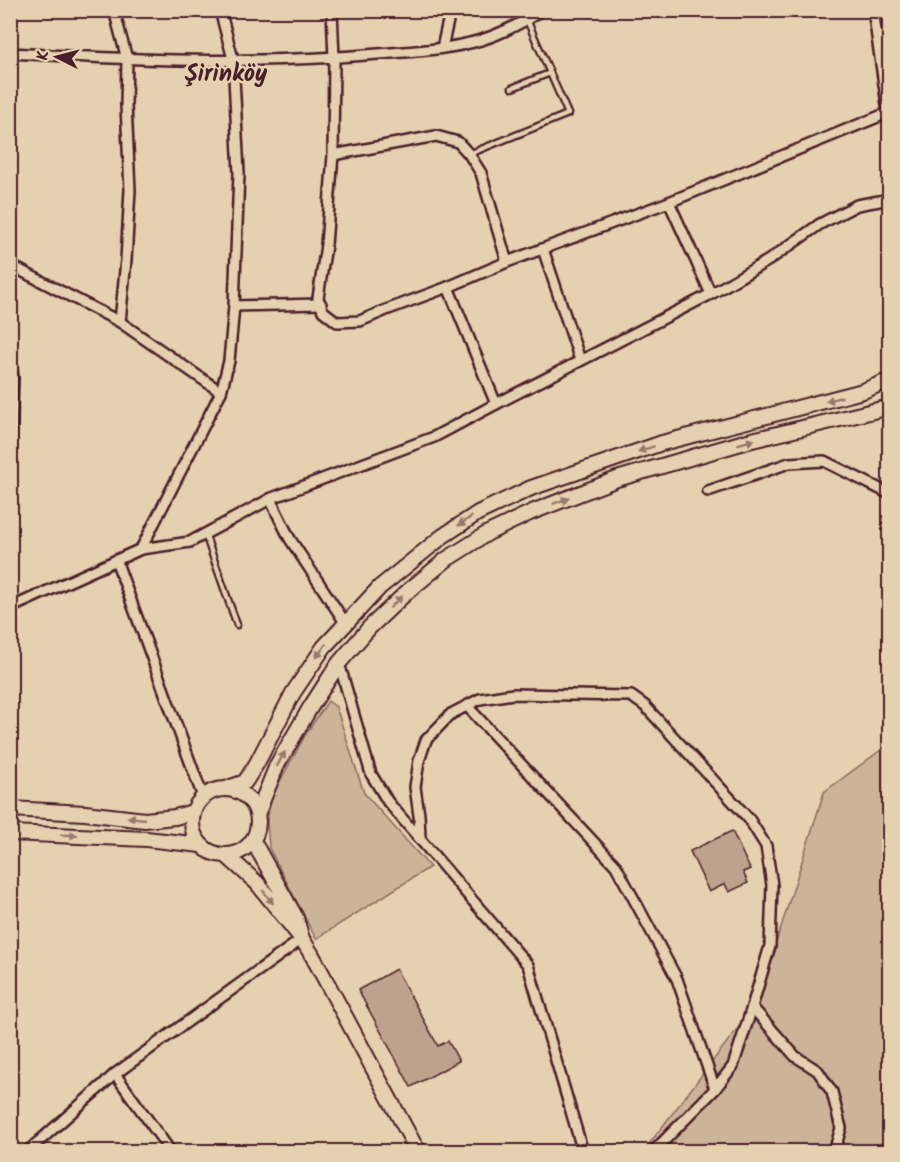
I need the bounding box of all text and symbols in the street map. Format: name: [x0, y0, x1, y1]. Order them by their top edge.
north arrow: [27, 27, 87, 87]
text: K: [31, 49, 57, 62]
district label: Şirinköy: [185, 55, 268, 94]
one-way arrow: [825, 394, 843, 404]
one-way arrow: [737, 437, 755, 446]
one-way arrow: [637, 444, 655, 454]
one-way arrow: [552, 496, 570, 506]
one-way arrow: [458, 515, 474, 527]
one-way arrow: [388, 596, 402, 610]
one-way arrow: [316, 644, 328, 659]
one-way arrow: [276, 750, 286, 767]
one-way arrow: [126, 814, 145, 823]
one-way arrow: [59, 831, 78, 840]
one-way arrow: [262, 889, 275, 905]

